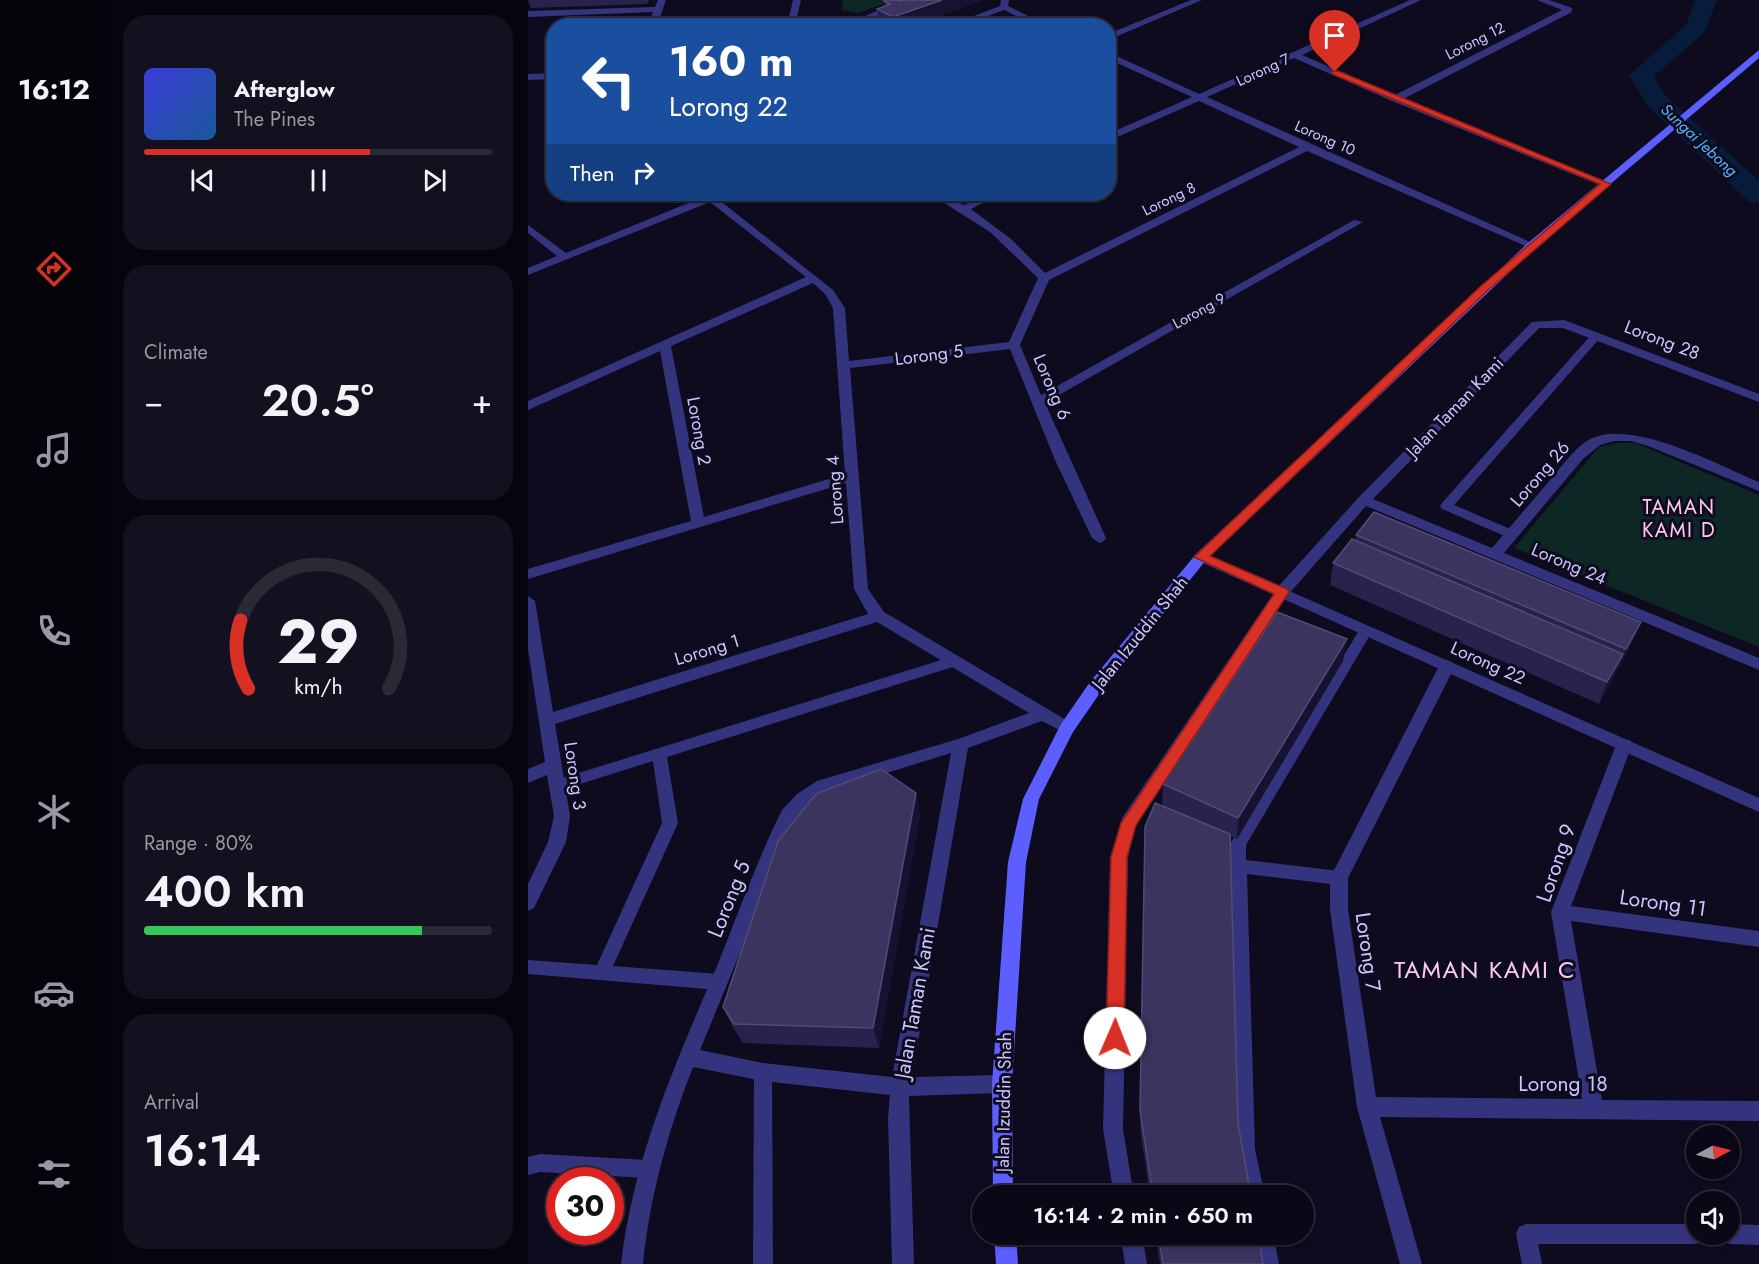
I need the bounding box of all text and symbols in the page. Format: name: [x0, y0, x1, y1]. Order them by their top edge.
pin: [1309, 10, 1360, 72]
street label: Lorong 12: [1441, 17, 1509, 65]
icon: arrive: [1318, 19, 1351, 52]
text: 160 m: [669, 31, 793, 92]
icon: left: [570, 42, 648, 120]
street label: Lorong 7: [1233, 48, 1294, 92]
text: 16:12: [18, 70, 90, 109]
text: Afterglow: [234, 73, 335, 105]
text: Lorong 22: [669, 87, 788, 126]
water label: Sungai Jebong: [1656, 98, 1743, 182]
text: The Pines: [234, 105, 315, 134]
street label: Lorong 10: [1291, 115, 1359, 161]
icon: right: [627, 156, 660, 189]
text: Then: [570, 157, 615, 189]
icon: previous: [186, 164, 219, 197]
icon: pause: [302, 164, 335, 197]
icon: next: [418, 164, 451, 197]
street label: Lorong 8: [1138, 177, 1200, 221]
icon: directions: [33, 248, 75, 290]
street label: Lorong 9: [1168, 287, 1230, 335]
street label: Lorong 28: [1621, 314, 1703, 366]
text: Climate: [144, 338, 208, 367]
street label: Lorong 5: [893, 338, 965, 372]
street label: Lorong 6: [1027, 350, 1077, 424]
street label: Jalan Taman Kami: [1399, 351, 1510, 465]
text: 20.5°: [261, 368, 374, 433]
text: −: [144, 378, 163, 425]
text: +: [472, 378, 492, 425]
street label: Lorong 2: [680, 395, 718, 467]
icon: music: [33, 429, 75, 471]
street label: Lorong 26: [1504, 436, 1576, 512]
street label: Lorong 4: [820, 455, 850, 525]
district label: TAMAN KAMI D: [1642, 493, 1716, 545]
street label: Lorong 24: [1527, 536, 1611, 592]
street label: Jalan Izuddin Shah: [1085, 570, 1194, 697]
text: 29: [277, 596, 359, 686]
icon: phone: [33, 610, 75, 652]
street label: Lorong 1: [671, 628, 743, 672]
street label: Lorong 22: [1447, 635, 1529, 691]
text: km/h: [294, 671, 342, 702]
street label: Lorong 3: [557, 740, 593, 812]
icon: climate: [33, 791, 75, 833]
street label: Lorong 9: [1529, 820, 1583, 906]
text: Range · 80%: [144, 829, 253, 858]
street label: Lorong 5: [700, 856, 758, 942]
text: 400 km: [144, 859, 306, 924]
street label: Lorong 11: [1618, 882, 1708, 924]
street label: Lorong 7: [1348, 911, 1388, 993]
street label: Jalan Taman Kami: [886, 925, 943, 1084]
district label: TAMAN KAMI C: [1394, 952, 1576, 987]
icon: car: [33, 972, 75, 1014]
position arrow: [1083, 1006, 1147, 1070]
street label: Jalan Izuddin Shah: [990, 1032, 1018, 1174]
street label: Lorong 18: [1518, 1069, 1608, 1099]
text: Arrival: [144, 1088, 199, 1117]
text: 16:14: [144, 1118, 261, 1183]
north arrow: [1686, 1125, 1740, 1179]
map controls: [1686, 1125, 1740, 1245]
icon: filters: [33, 1153, 75, 1195]
speed limit sign: 30: [546, 1167, 624, 1245]
button: sound: [1686, 1191, 1740, 1245]
text: 16:14 · 2 min · 650 m: [1033, 1199, 1253, 1231]

